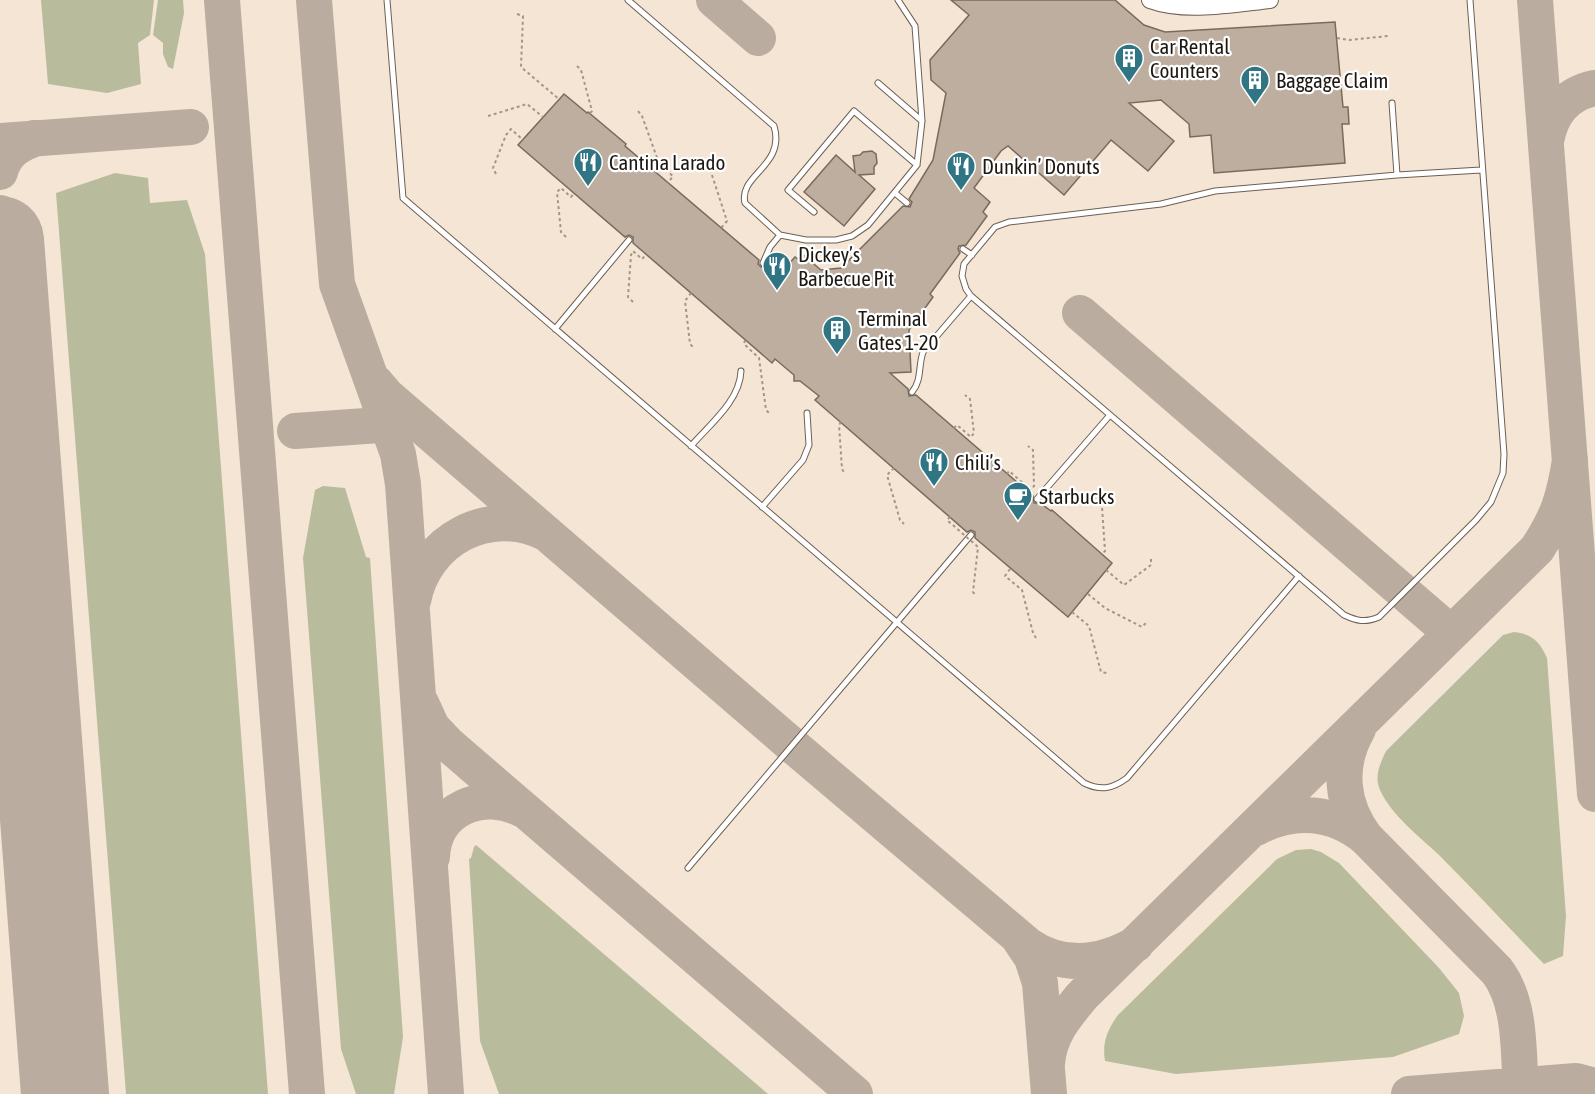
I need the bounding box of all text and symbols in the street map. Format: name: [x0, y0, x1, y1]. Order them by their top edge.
place label: Car Rental Counters: [1150, 34, 1230, 82]
building icon: Car Rental Counters: [1113, 42, 1145, 84]
building icon: Baggage Claim: [1239, 64, 1271, 106]
place label: Baggage Claim: [1276, 68, 1388, 92]
restaurant icon: Cantina Larado: [572, 146, 604, 188]
place label: Cantina Larado: [609, 150, 725, 174]
restaurant icon: Dunkin’ Donuts: [945, 150, 977, 192]
place label: Dunkin’ Donuts: [982, 154, 1100, 178]
place label: Dickey’s Barbecue Pit: [798, 242, 894, 290]
restaurant icon: Dickey’s Barbecue Pit: [761, 250, 793, 292]
place label: Terminal Gates 1-20: [858, 306, 938, 354]
building icon: Terminal Gates 1-20: [821, 314, 853, 356]
restaurant icon: Chili’s: [918, 446, 950, 488]
place label: Chili’s: [955, 450, 1001, 474]
cafe icon: Starbucks: [1002, 480, 1034, 522]
place label: Starbucks: [1039, 484, 1114, 508]

